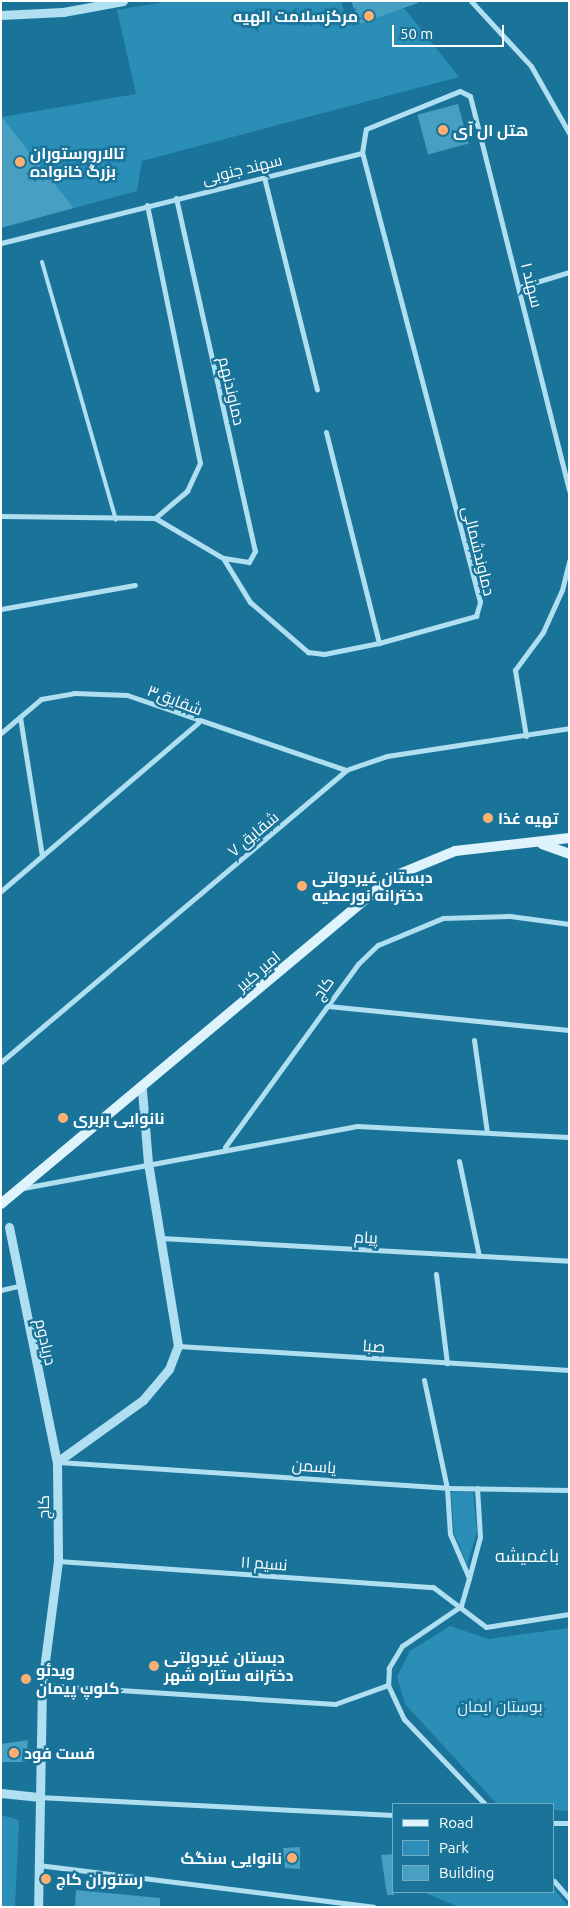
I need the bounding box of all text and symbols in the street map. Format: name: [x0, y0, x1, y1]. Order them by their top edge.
place label: مرکزسلامت الهیه: [233, 6, 358, 26]
marker: مرکزسلامت الهیه: [362, 9, 376, 23]
scale bar: [395, 15, 508, 47]
text: 50 m: [400, 25, 433, 42]
place label: هتل ال آی: [453, 120, 528, 140]
marker: هتل ال آی: [437, 124, 449, 136]
place label: تالارورستوران بزرگ خانواده: [30, 143, 124, 181]
street label: سهند جنوبی: [200, 150, 284, 188]
marker: تالارورستوران بزرگ خانواده: [14, 156, 26, 168]
street label: سهند ۱: [517, 261, 547, 309]
street label: دماوندنهم: [215, 355, 249, 427]
street label: دماوندشمالی: [459, 504, 499, 598]
street label: شقایق۳: [145, 681, 205, 719]
street label: شقایق ۷: [224, 807, 282, 861]
place label: تهیه غذا: [498, 808, 558, 828]
marker: تهیه غذا: [482, 812, 494, 824]
place label: دبستان غیردولتی دخترانه نورعطیه: [312, 867, 433, 905]
marker: دبستان غیردولتی دخترانه نورعطیه: [296, 880, 308, 892]
street label: امیر کبیر: [232, 947, 284, 995]
street label: کاج: [308, 973, 338, 1003]
place label: نانوایی بربری: [73, 1108, 165, 1128]
marker: نانوایی بربری: [57, 1112, 69, 1124]
street label: پیام: [354, 1227, 378, 1247]
street label: دریادوم: [31, 1317, 61, 1367]
street label: صبا: [362, 1336, 386, 1356]
street label: یاسمن: [291, 1455, 337, 1477]
street label: کاج: [33, 1495, 53, 1519]
district label: باغمیشه: [495, 1544, 559, 1566]
street label: نسیم ۱۱: [240, 1552, 288, 1574]
place label: دبستان غیردولتی دخترانه ستاره شهر: [164, 1647, 293, 1685]
place label: ویدئو کلوپ پیمان: [36, 1660, 120, 1698]
marker: دبستان غیردولتی دخترانه ستاره شهر: [148, 1660, 160, 1672]
marker: ویدئو کلوپ پیمان: [20, 1673, 32, 1685]
park label: بوستان ایمان: [457, 1696, 543, 1716]
place label: فست فود: [24, 1743, 95, 1763]
marker: فست فود: [8, 1747, 20, 1759]
legend: [392, 1803, 555, 1893]
text: Road: [439, 1814, 474, 1831]
text: Park: [439, 1839, 469, 1856]
place label: نانوایی سنگک: [180, 1848, 282, 1868]
marker: نانوایی سنگک: [286, 1852, 298, 1864]
text: Building: [439, 1864, 494, 1881]
place label: رستوران کاج: [56, 1869, 143, 1889]
marker: رستوران کاج: [40, 1873, 52, 1885]

